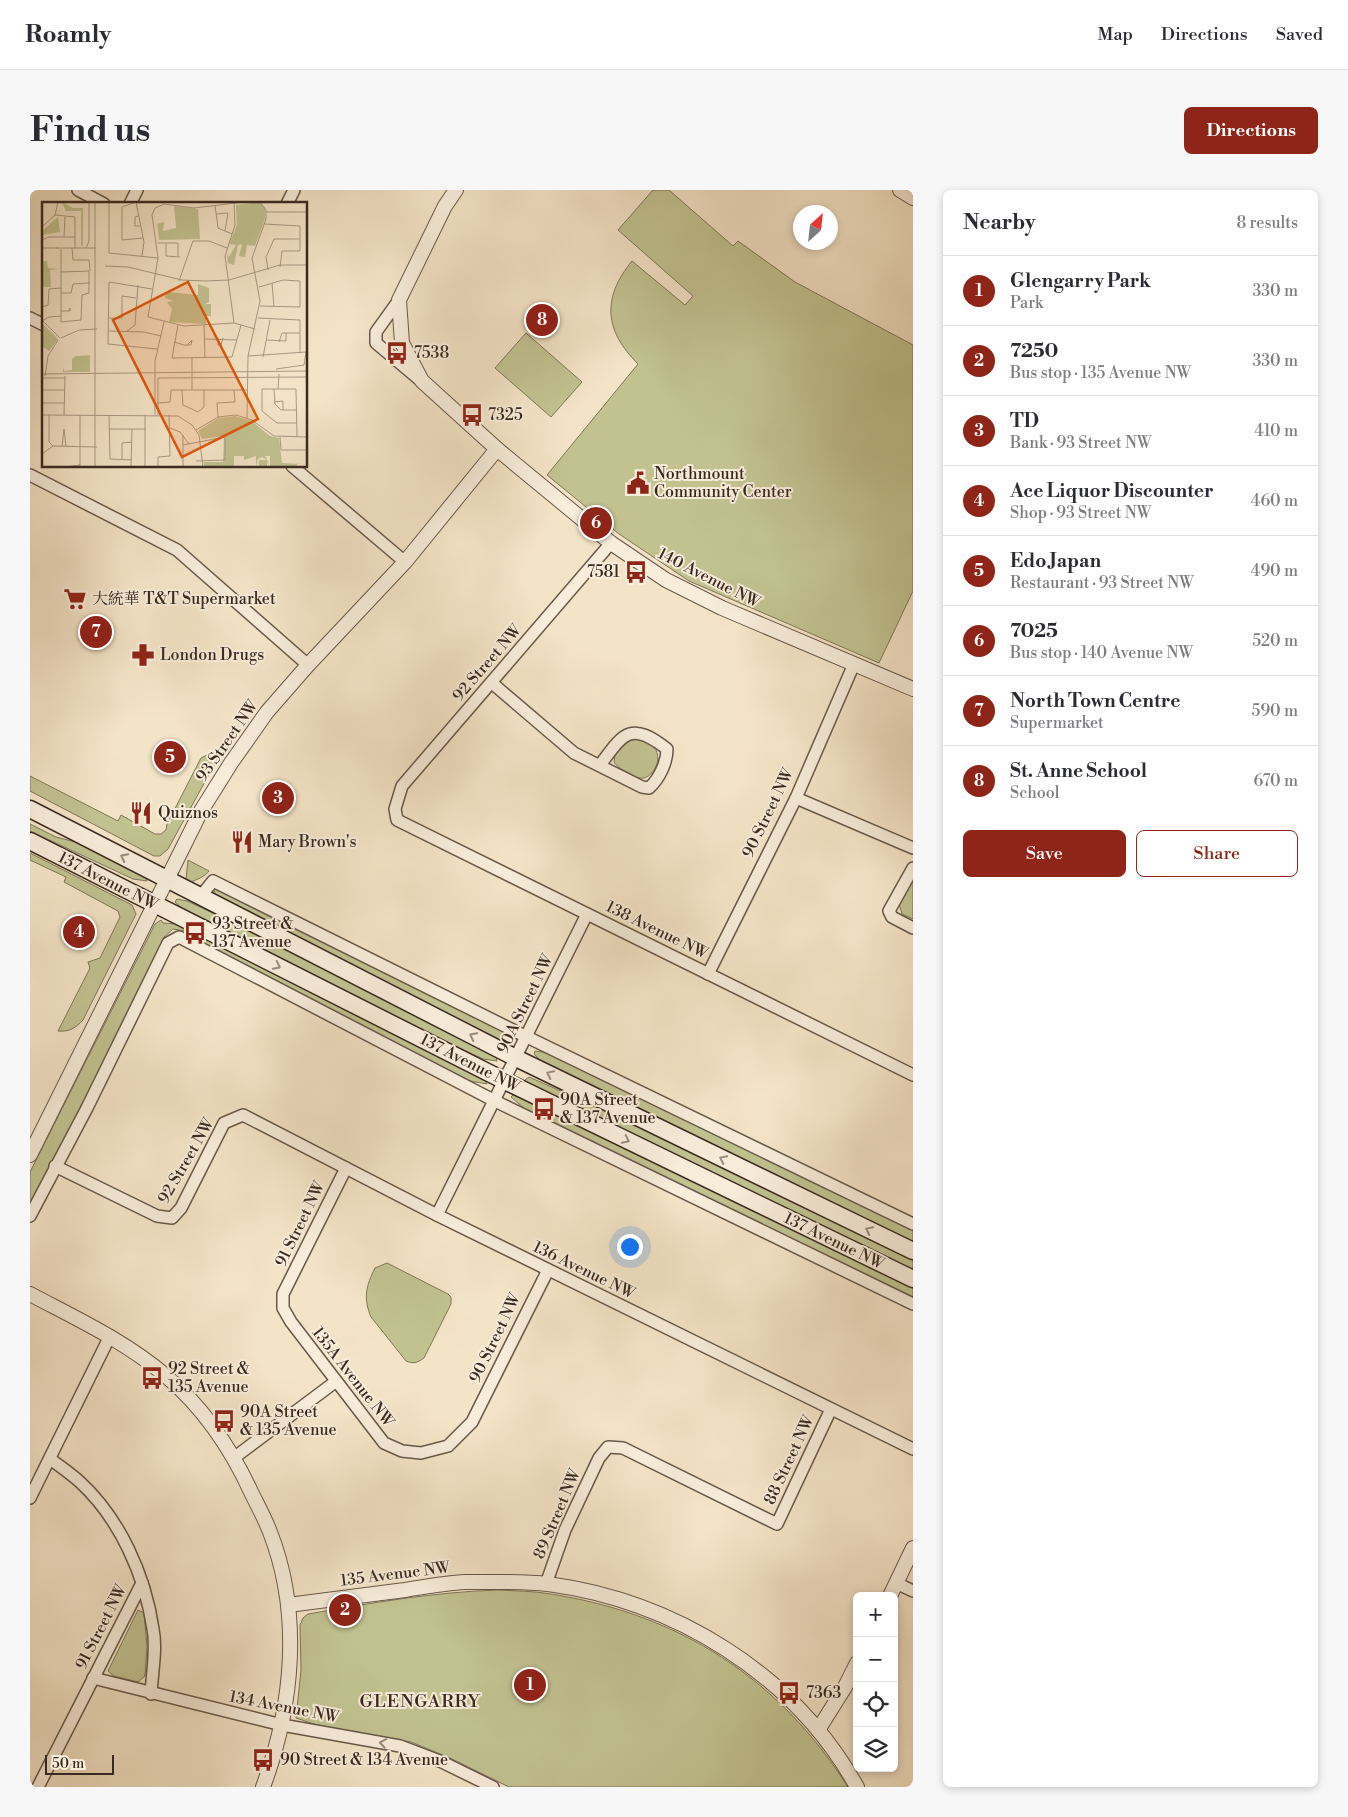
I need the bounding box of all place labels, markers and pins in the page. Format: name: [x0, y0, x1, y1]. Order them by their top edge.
pin: 8: [526, 301, 558, 339]
bus stop icon: 7538: [384, 340, 410, 366]
place label: 7538: [414, 343, 449, 363]
bus stop icon: 7325: [459, 402, 485, 428]
place label: 7325: [488, 405, 523, 425]
place label: Northmount Community Center: [654, 464, 792, 502]
public building icon: Northmount Community Center: [625, 470, 651, 496]
pin: 6: [580, 504, 612, 542]
bus stop icon: 7581: [623, 559, 649, 585]
place label: 7581: [587, 562, 620, 582]
supermarket icon: 大統華 T&T Supermarket: [62, 586, 88, 612]
place label: 大統華 T&T Supermarket: [92, 589, 276, 609]
pin: 7: [80, 613, 112, 651]
pharmacy icon: London Drugs: [130, 642, 156, 668]
place label: London Drugs: [160, 645, 264, 665]
pin: 5: [154, 738, 186, 776]
pin: 3: [262, 779, 294, 817]
restaurant icon: Quiznos: [128, 800, 154, 826]
place label: Quiznos: [158, 803, 218, 823]
restaurant icon: Mary Brown's: [229, 829, 255, 855]
place label: Mary Brown's: [258, 832, 357, 852]
pin: 4: [63, 913, 95, 951]
place label: 93 Street & 137 Avenue: [212, 914, 294, 952]
bus stop icon: 93 Street & 137 Avenue: [182, 920, 208, 946]
place label: 90A Street & 137 Avenue: [560, 1090, 656, 1128]
bus stop icon: 90A Street & 137 Avenue: [531, 1096, 557, 1122]
place label: 92 Street & 135 Avenue: [168, 1359, 250, 1397]
bus stop icon: 92 Street & 135 Avenue: [139, 1365, 165, 1391]
place label: 90A Street & 135 Avenue: [240, 1402, 337, 1440]
bus stop icon: 90A Street & 135 Avenue: [211, 1408, 237, 1434]
pin: 2: [329, 1591, 361, 1629]
pin: 1: [514, 1666, 546, 1704]
bus stop icon: 7363: [776, 1680, 802, 1706]
place label: 7363: [806, 1683, 841, 1703]
bus stop icon: 90 Street & 134 Avenue: [250, 1747, 276, 1773]
place label: 90 Street & 134 Avenue: [280, 1750, 448, 1770]

